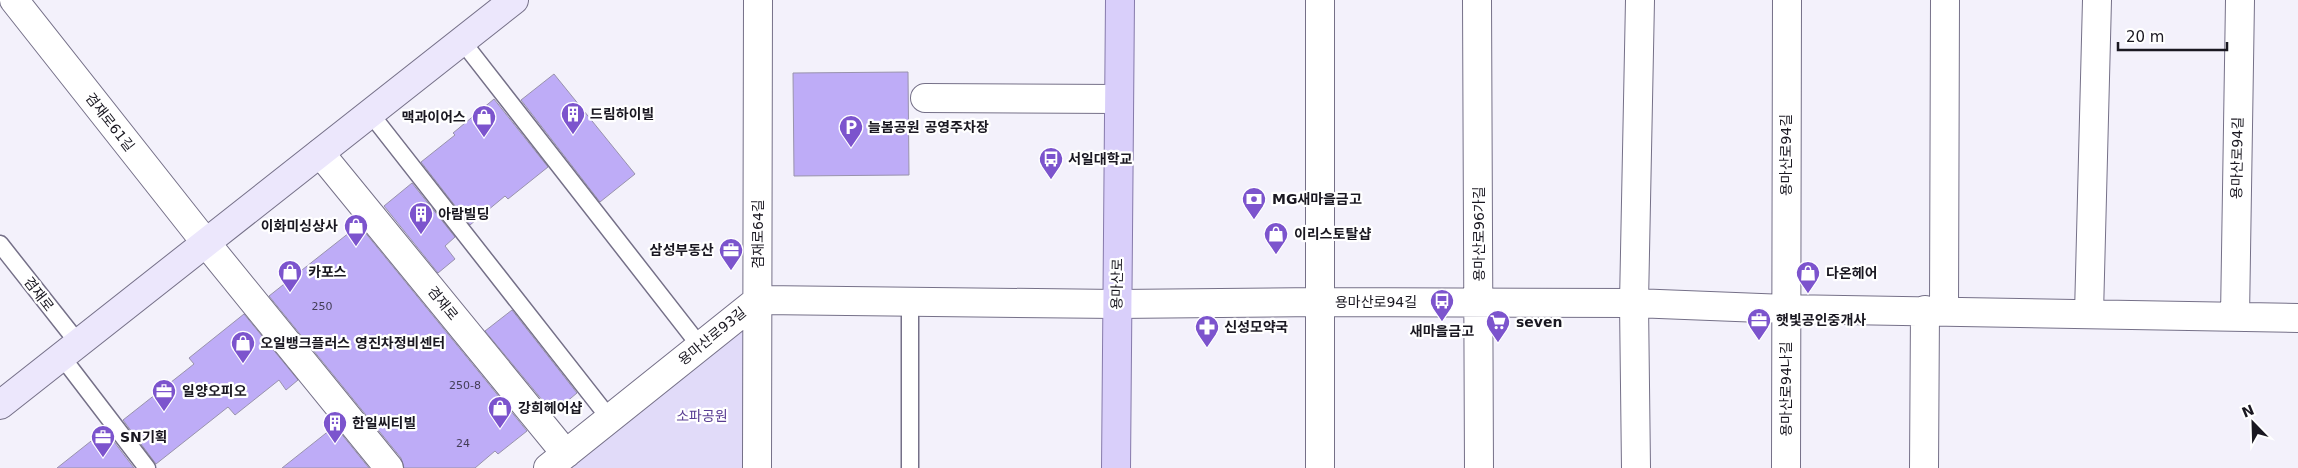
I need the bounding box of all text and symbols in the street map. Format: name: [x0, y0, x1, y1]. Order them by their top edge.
scale bar: [2118, 20, 2227, 52]
text: 20 m: [2126, 28, 2164, 46]
street label: 겸재로61길: [82, 90, 138, 154]
building icon: 드림하이빌: [560, 101, 586, 135]
shop icon: 맥과이어스: [471, 104, 497, 138]
place label: 드림하이빌: [590, 106, 654, 122]
place label: 맥과이어스: [402, 109, 466, 125]
parking icon: 늘봄공원 공영주차장: [838, 114, 864, 148]
street label: 용마산로94길: [1778, 114, 1794, 196]
street label: 용마산로94길: [2228, 117, 2246, 199]
place label: 늘봄공원 공영주차장: [868, 119, 989, 135]
bus stop icon: 서일대학교: [1038, 146, 1064, 180]
place label: 서일대학교: [1068, 151, 1133, 167]
bank icon: MG새마을금고: [1241, 186, 1267, 220]
street label: 용마산로96가길: [1471, 186, 1487, 282]
place label: MG새마을금고: [1272, 191, 1362, 207]
street label: 겸재로64길: [750, 199, 766, 269]
building icon: 아람빌딩: [408, 201, 434, 235]
place label: 아람빌딩: [438, 206, 490, 222]
shop icon: 이화미싱상사: [343, 213, 369, 247]
place label: 이화미싱상사: [261, 218, 338, 234]
shop icon: 이리스토탈샵: [1263, 221, 1289, 255]
place label: 이리스토탈샵: [1294, 226, 1371, 242]
office icon: 삼성부동산: [718, 237, 744, 271]
place label: 삼성부동산: [650, 242, 714, 258]
street label: 용마산로: [1109, 258, 1125, 310]
shop icon: 카포스: [277, 259, 303, 293]
shop icon: 다온헤어: [1795, 260, 1821, 294]
place label: 카포스: [308, 264, 347, 280]
place label: 다온헤어: [1826, 265, 1878, 281]
street label: 겸재로: [21, 274, 57, 314]
street label: 겸재로: [425, 283, 461, 323]
bus stop icon: 새마을금고: [1429, 288, 1455, 322]
street label: 용마산로94길: [1335, 294, 1417, 310]
house number: 250: [312, 300, 333, 313]
street label: 용마산로93길: [675, 304, 749, 368]
office icon: 햇빛공인중개사: [1746, 307, 1772, 341]
supermarket icon: seven: [1485, 309, 1511, 343]
place label: 햇빛공인중개사: [1776, 312, 1866, 328]
pharmacy icon: 신성모약국: [1194, 314, 1220, 348]
place label: seven: [1516, 314, 1562, 330]
place label: 신성모약국: [1224, 319, 1289, 335]
place label: 새마을금고: [1410, 323, 1474, 339]
shop icon: 오일뱅크플러스 영진차정비센터: [230, 330, 256, 364]
place label: 오일뱅크플러스 영진차정비센터: [260, 335, 445, 351]
street label: 용마산로94나길: [1778, 341, 1794, 437]
office icon: 일양오피오: [151, 378, 177, 412]
house number: 250-8: [449, 379, 481, 392]
place label: 일양오피오: [182, 383, 247, 399]
shop icon: 강희헤어샵: [487, 395, 513, 429]
north arrow: [2228, 398, 2278, 448]
place label: 강희헤어샵: [518, 400, 583, 416]
text: N: [2239, 401, 2256, 421]
park label: 소파공원: [676, 408, 728, 424]
building icon: 한일씨티빌: [322, 410, 348, 444]
place label: 한일씨티빌: [352, 415, 416, 431]
office icon: SN기획: [90, 424, 116, 458]
place label: SN기획: [120, 429, 168, 445]
house number: 24: [456, 437, 470, 450]

